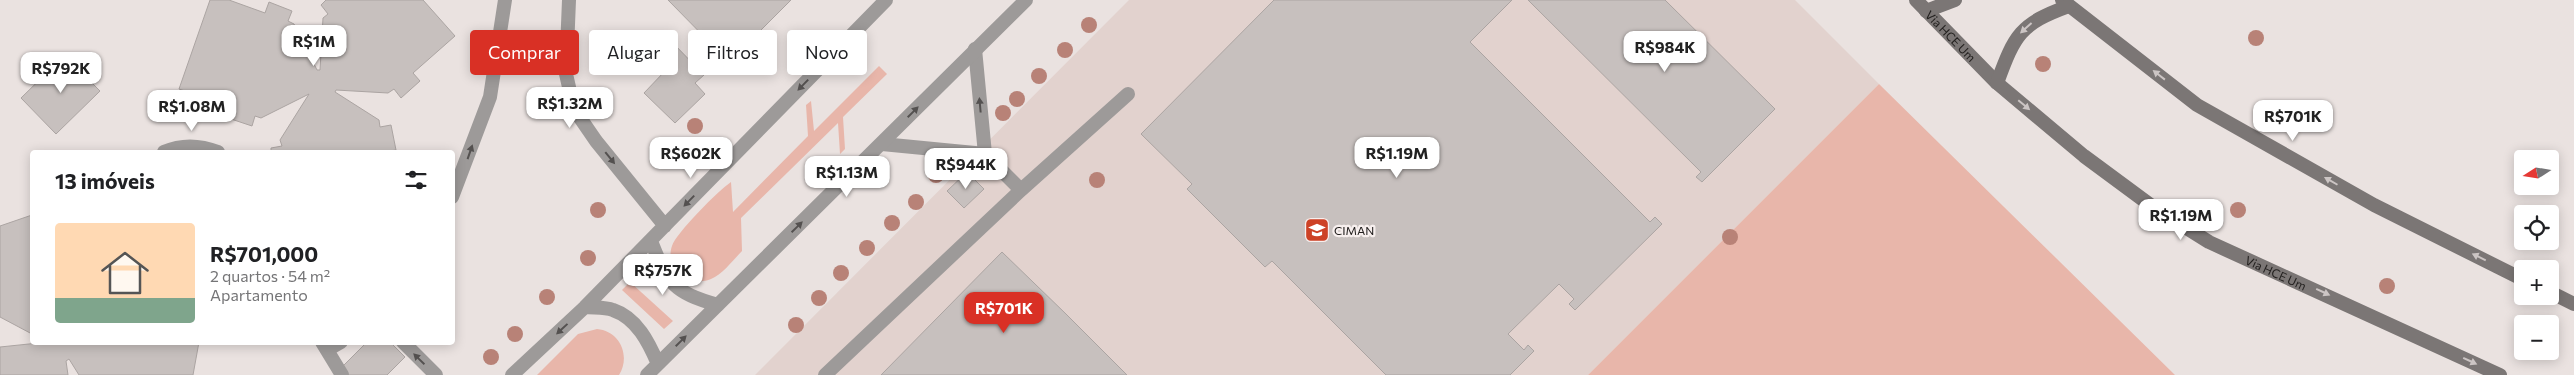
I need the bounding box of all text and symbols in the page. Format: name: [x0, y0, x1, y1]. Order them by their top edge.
street label: Via HCE Um: [1923, 7, 1979, 64]
one-way arrow: [2021, 22, 2033, 34]
pin: R$1M: [284, 24, 344, 67]
chip: Comprar: [470, 30, 579, 75]
chip: Alugar: [589, 30, 678, 75]
chip: Filtros: [688, 30, 777, 75]
chip: Novo: [787, 30, 867, 75]
pin: R$984K: [1624, 30, 1706, 73]
text: R$1M: [293, 31, 335, 50]
text: R$984K: [1634, 37, 1696, 56]
pin: R$792K: [20, 52, 102, 94]
text: R$792K: [31, 58, 91, 77]
one-way arrow: [2152, 70, 2166, 80]
one-way arrow: [797, 79, 809, 91]
pin: R$1.32M: [524, 86, 616, 129]
pin: R$1.08M: [146, 90, 238, 132]
text: R$1.32M: [537, 93, 603, 112]
text: R$1.08M: [158, 96, 226, 115]
one-way arrow: [976, 97, 984, 113]
one-way arrow: [2017, 100, 2030, 111]
pin: R$701K: [2252, 100, 2334, 142]
one-way arrow: [907, 106, 919, 118]
text: R$701K: [2264, 106, 2322, 125]
pin: R$602K: [650, 136, 732, 179]
pin: R$1.19M: [1351, 136, 1443, 179]
text: R$602K: [661, 143, 721, 162]
text: R$1.19M: [1365, 143, 1429, 162]
one-way arrow: [467, 144, 474, 159]
pin: R$944K: [925, 148, 1007, 190]
north arrow: [2514, 150, 2559, 195]
map controls: [2514, 150, 2559, 360]
one-way arrow: [605, 152, 616, 165]
text: R$944K: [936, 154, 996, 173]
pin: R$1.13M: [801, 156, 893, 198]
text: R$1.13M: [816, 162, 878, 181]
icon: filters: [402, 166, 430, 194]
text: 13 imóveis: [55, 168, 155, 193]
one-way arrow: [2325, 176, 2338, 185]
one-way arrow: [684, 195, 696, 207]
pin: R$1.19M: [2135, 198, 2227, 241]
text: R$1.19M: [2149, 205, 2213, 224]
button: locate: [2514, 205, 2559, 250]
school or university icon: CIMAN: [1304, 217, 1330, 243]
one-way arrow: [791, 221, 803, 233]
place label: CIMAN: [1334, 223, 1374, 237]
text: R$701,000: [210, 241, 318, 266]
icon: home: [95, 243, 155, 303]
street label: Via HCE Um: [2243, 253, 2309, 293]
one-way arrow: [2472, 253, 2486, 261]
pin: R$757K: [622, 254, 704, 296]
text: R$757K: [634, 260, 692, 279]
button: +: [2514, 260, 2559, 305]
text: 2 quartos · 54 m²: [210, 266, 330, 285]
text: Apartamento: [210, 285, 308, 304]
one-way arrow: [2316, 289, 2330, 297]
pin: R$701K: [963, 292, 1045, 334]
text: R$701K: [975, 298, 1033, 317]
button: −: [2514, 315, 2559, 360]
one-way arrow: [557, 323, 569, 335]
one-way arrow: [675, 335, 687, 347]
one-way arrow: [414, 353, 426, 365]
one-way arrow: [2463, 357, 2477, 365]

